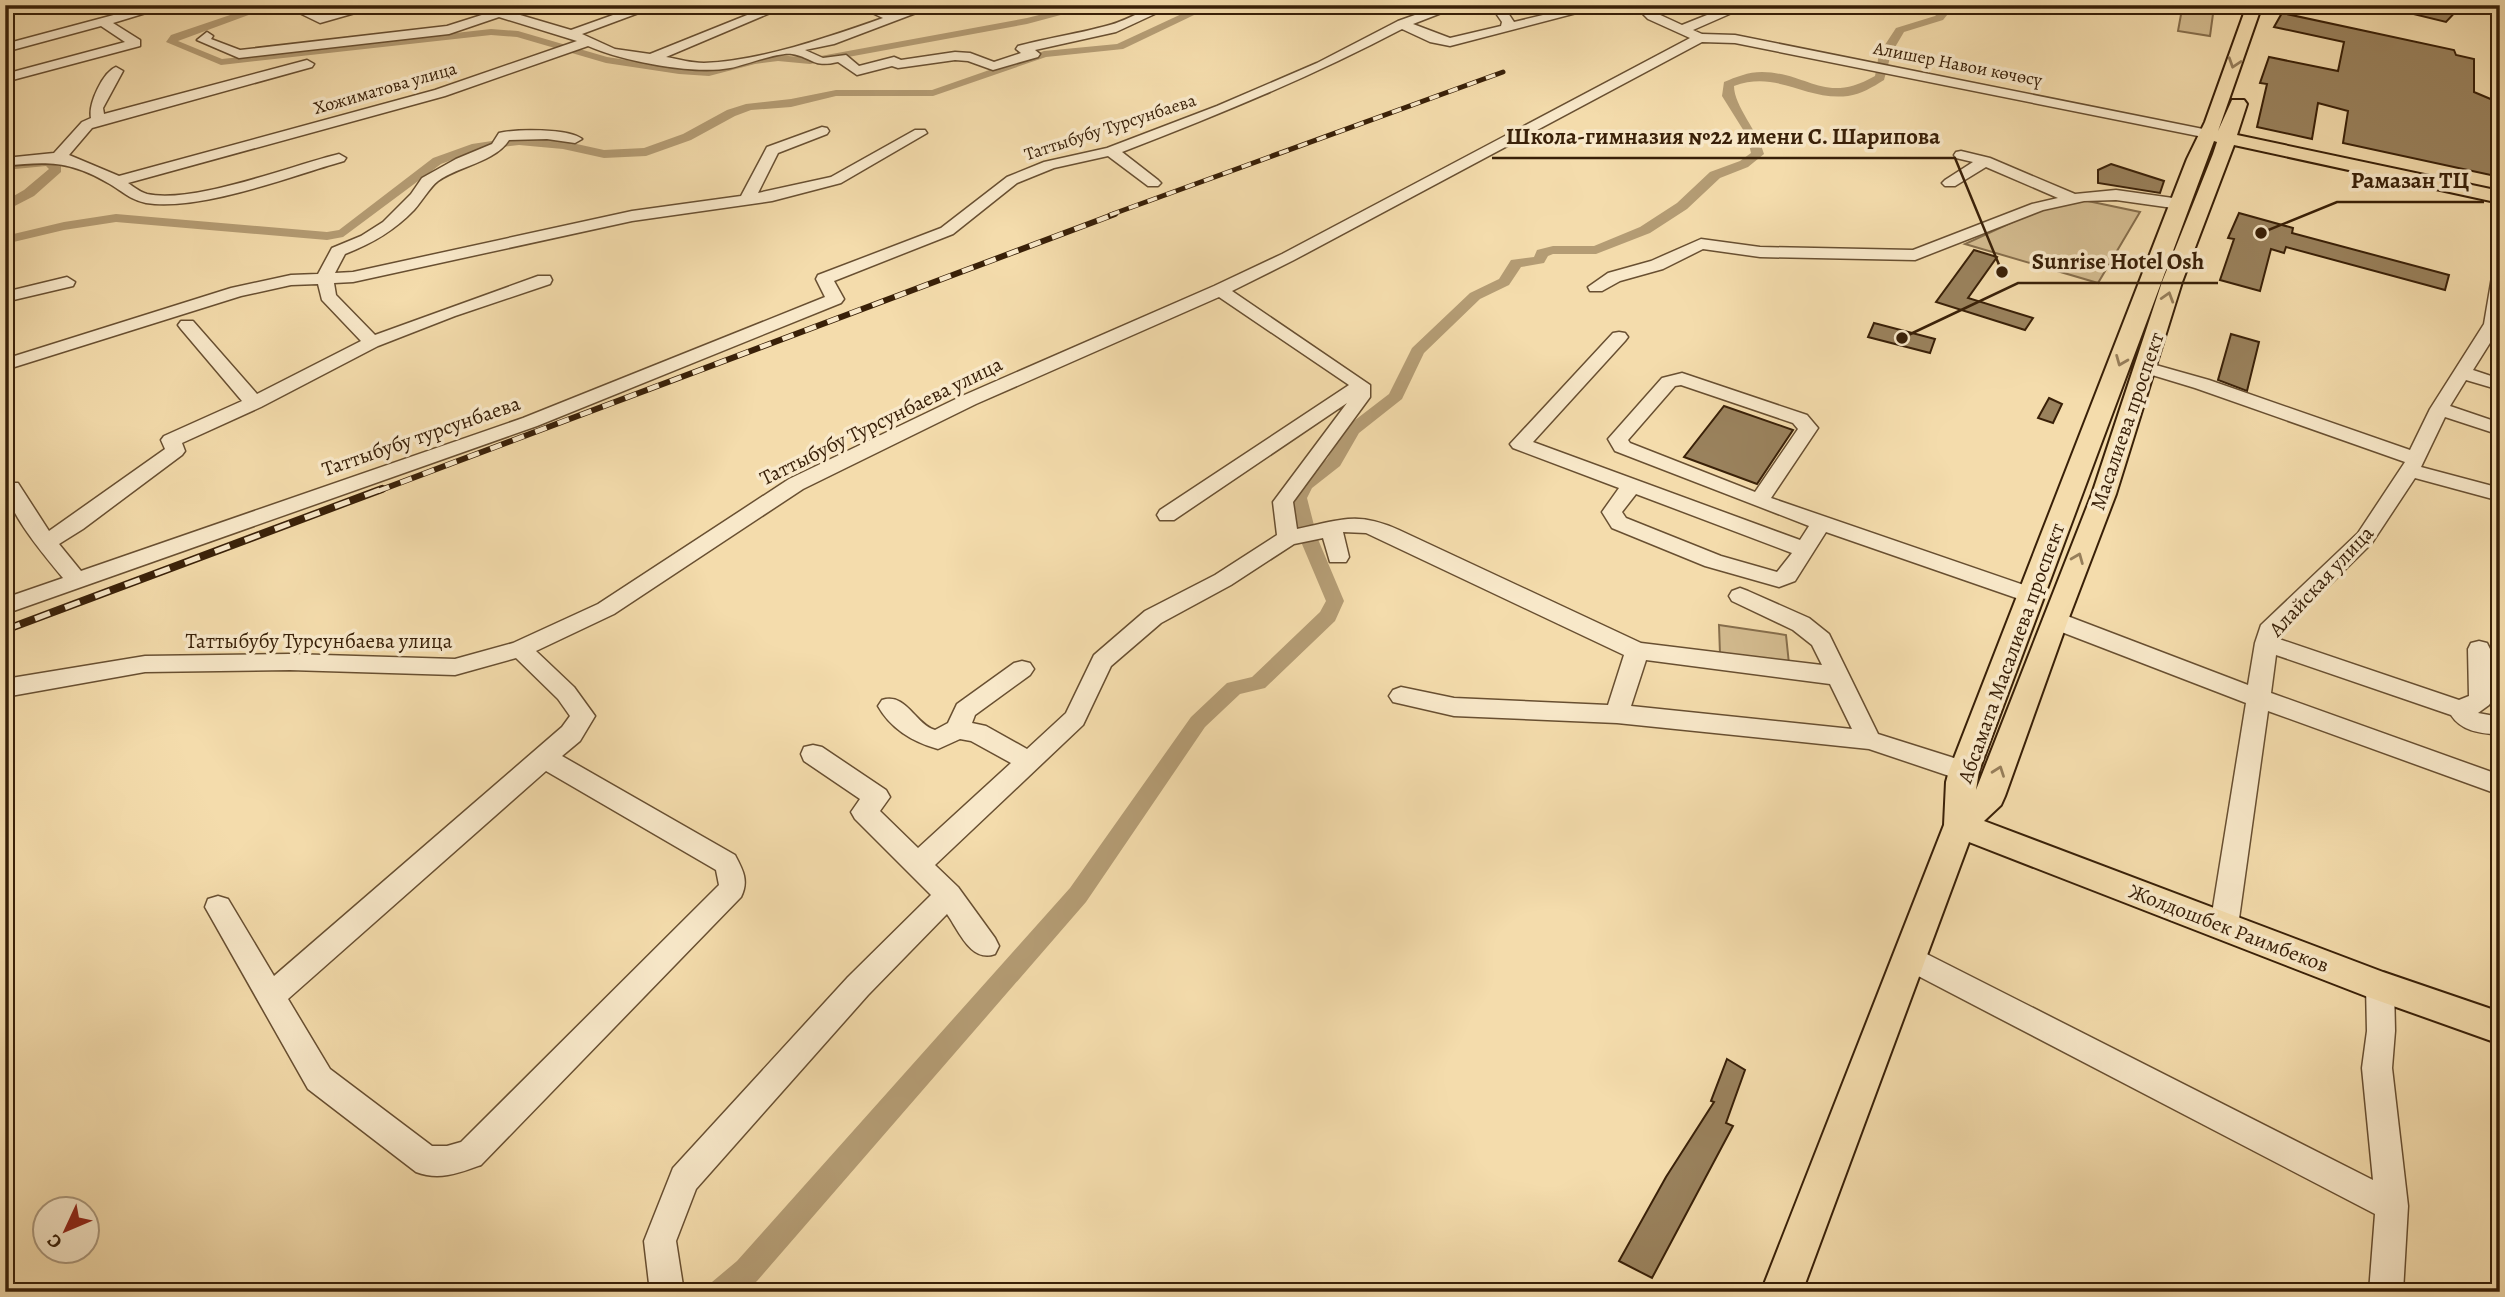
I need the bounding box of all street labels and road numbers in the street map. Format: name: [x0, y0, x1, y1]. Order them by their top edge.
street label: Алишер Навои көчөсү: [1871, 36, 2045, 92]
street label: Хожиматова улица: [311, 56, 460, 120]
street label: Таттыбубу Турсунбаева: [1021, 88, 1200, 166]
street label: Масалиева проспект: [2083, 328, 2171, 514]
street label: Таттыбубу Турсунбаева улица: [755, 350, 1007, 492]
street label: Таттыбубу турсунбаева: [318, 389, 524, 483]
street label: Абсамата Масалиева проспект: [1950, 519, 2071, 788]
street label: Алайская улица: [2262, 519, 2380, 643]
street label: Таттыбубу Турсунбаева улица: [186, 627, 453, 655]
street label: Жолдошбек Раимбеков: [2125, 877, 2333, 979]

